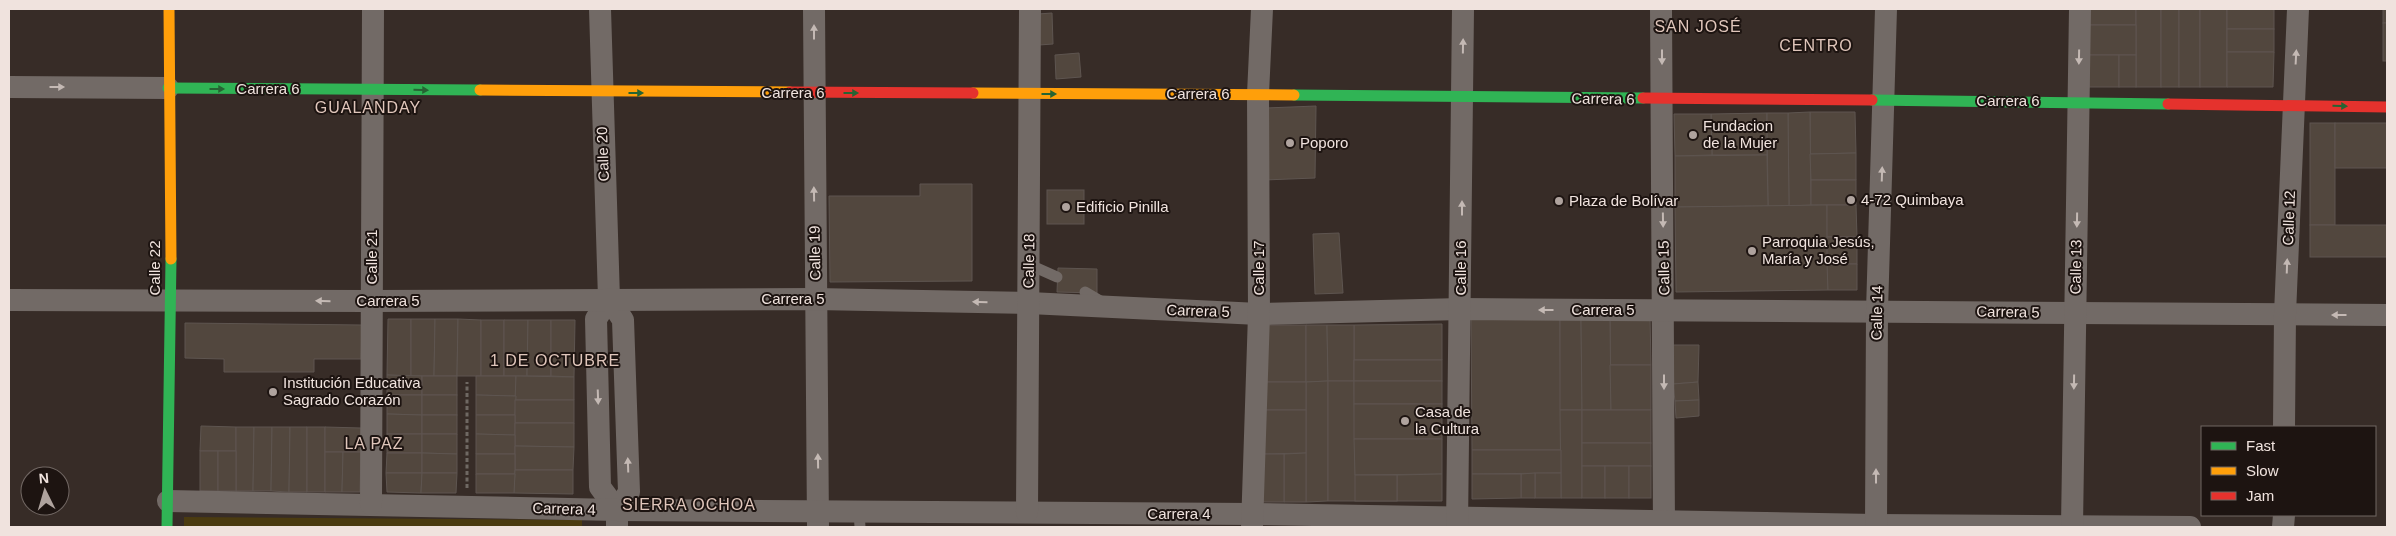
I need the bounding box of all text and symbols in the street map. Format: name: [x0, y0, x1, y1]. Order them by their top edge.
district label: SAN JOSÉ: [1654, 17, 1742, 35]
one-way arrow: [810, 23, 818, 39]
one-way arrow: [1459, 37, 1467, 53]
district label: CENTRO: [1779, 37, 1853, 54]
one-way arrow: [2292, 49, 2300, 65]
one-way arrow: [1658, 50, 1666, 66]
one-way arrow: [2075, 50, 2083, 66]
street label: Carrera 6: [236, 80, 300, 97]
one-way arrow: [50, 83, 66, 91]
street label: Carrera 6: [761, 84, 825, 101]
one-way arrow: [209, 85, 225, 93]
street label: Carrera 6: [1166, 85, 1230, 102]
one-way arrow: [414, 86, 430, 94]
one-way arrow: [629, 89, 645, 97]
one-way arrow: [844, 89, 860, 97]
street label: Carrera 6: [1571, 89, 1635, 108]
one-way arrow: [1041, 90, 1057, 98]
street label: Carrera 6: [1976, 92, 2040, 109]
district label: GUALANDAY: [315, 99, 421, 116]
one-way arrow: [2333, 103, 2349, 111]
place label: Fundacion de la Mujer: [1703, 117, 1777, 151]
street label: Calle 20: [593, 126, 612, 182]
marker: Fundacion de la Mujer: [1687, 129, 1699, 141]
place label: Poporo: [1300, 134, 1348, 151]
marker: Poporo: [1284, 137, 1296, 149]
one-way arrow: [1878, 166, 1886, 182]
one-way arrow: [810, 186, 818, 202]
street label: Calle 12: [2279, 190, 2298, 246]
place label: 4-72 Quimbaya: [1861, 191, 1964, 208]
place label: Plaza de Bolívar: [1569, 192, 1678, 209]
marker: 4-72 Quimbaya: [1845, 194, 1857, 206]
marker: Plaza de Bolívar: [1553, 195, 1565, 207]
place label: Edificio Pinilla: [1076, 198, 1169, 215]
one-way arrow: [1458, 200, 1466, 216]
marker: Edificio Pinilla: [1060, 201, 1072, 213]
one-way arrow: [1659, 212, 1667, 228]
one-way arrow: [2073, 212, 2081, 228]
street label: Calle 19: [806, 225, 823, 281]
street label: Calle 21: [363, 229, 380, 285]
street label: Calle 18: [1020, 233, 1037, 289]
place label: Parroquia Jesús, María y José: [1762, 233, 1875, 267]
street label: Calle 13: [2067, 239, 2084, 295]
street label: Calle 22: [146, 240, 163, 296]
street label: Calle 17: [1250, 240, 1267, 296]
street label: Calle 16: [1452, 240, 1469, 296]
street label: Calle 15: [1655, 240, 1672, 296]
marker: Parroquia Jesús, María y José: [1746, 245, 1758, 257]
one-way arrow: [2284, 257, 2292, 273]
street label: Calle 14: [1868, 285, 1885, 341]
street label: Carrera 5: [761, 290, 825, 307]
street label: Carrera 5: [356, 292, 420, 309]
one-way arrow: [315, 297, 331, 305]
one-way arrow: [972, 298, 988, 306]
street label: Carrera 5: [1166, 301, 1230, 320]
street label: Carrera 5: [1571, 301, 1635, 318]
street label: Carrera 5: [1976, 302, 2040, 321]
one-way arrow: [1537, 306, 1553, 314]
one-way arrow: [2330, 311, 2346, 319]
district label: 1 DE OCTUBRE: [490, 352, 620, 369]
place label: Institución Educativa Sagrado Corazón: [283, 374, 421, 408]
one-way arrow: [1660, 375, 1668, 391]
one-way arrow: [2070, 375, 2078, 391]
marker: Institución Educativa Sagrado Corazón: [267, 386, 279, 398]
one-way arrow: [594, 389, 602, 405]
place label: Casa de la Cultura: [1415, 403, 1480, 437]
marker: Casa de la Cultura: [1399, 415, 1411, 427]
legend: [2201, 426, 2376, 516]
district label: LA PAZ: [344, 435, 404, 452]
text: Fast: [2246, 437, 2276, 454]
one-way arrow: [814, 453, 822, 469]
one-way arrow: [624, 457, 632, 473]
text: Slow: [2246, 462, 2279, 479]
north arrow: [20, 466, 70, 516]
one-way arrow: [1872, 468, 1880, 484]
text: N: [38, 470, 50, 486]
text: Jam: [2246, 487, 2274, 504]
district label: SIERRA OCHOA: [622, 496, 756, 513]
street label: Carrera 4: [532, 499, 596, 518]
street label: Carrera 4: [1147, 505, 1211, 522]

